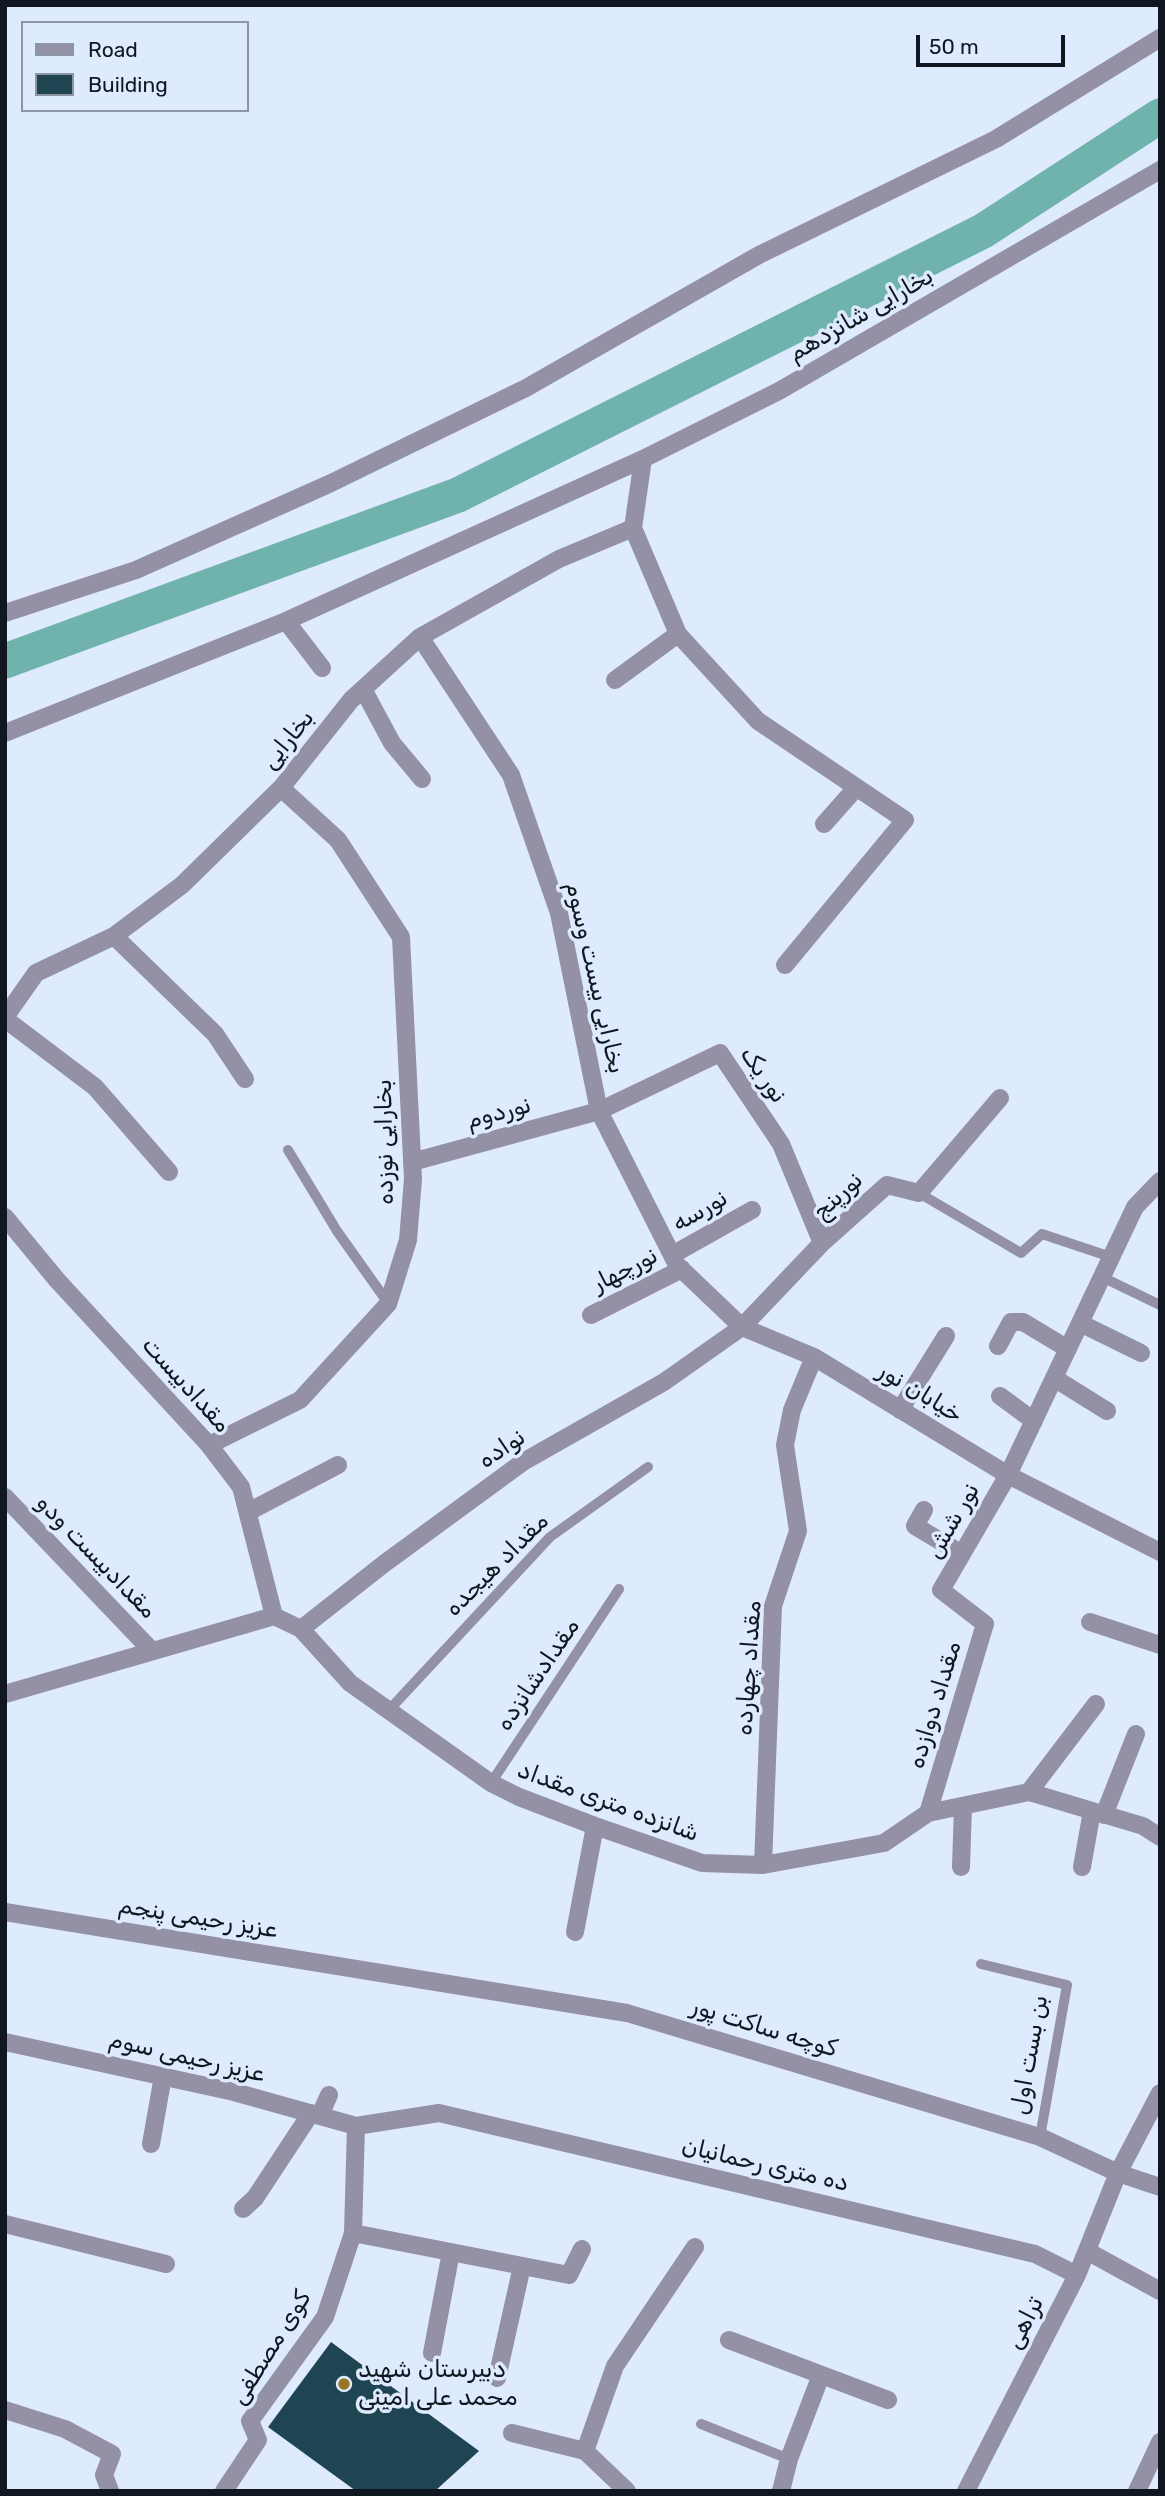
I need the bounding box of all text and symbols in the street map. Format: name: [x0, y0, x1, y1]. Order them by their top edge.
legend: [21, 21, 248, 112]
scale bar: [920, 21, 1069, 65]
text: 50 m: [929, 34, 979, 59]
text: Road: [88, 37, 138, 62]
text: Building: [88, 72, 168, 97]
street label: بخارایی شانزدهم: [783, 262, 939, 368]
street label: بخارایی: [255, 704, 321, 776]
street label: بخارایی بیست وسوم: [559, 879, 631, 1077]
street label: نور یک: [733, 1041, 793, 1109]
street label: بخارایی نوزده: [370, 1079, 400, 1205]
street label: نوردوم: [464, 1091, 534, 1135]
street label: نورپنج: [807, 1166, 869, 1226]
street label: نورسه: [667, 1184, 733, 1238]
street label: نورچهار: [587, 1241, 663, 1299]
street label: مقدادبیست: [136, 1331, 236, 1439]
street label: خیابان نور: [872, 1357, 968, 1429]
street label: نواده: [473, 1423, 531, 1475]
street label: نور شش: [920, 1478, 986, 1564]
street label: مقدادبیست ودو: [30, 1489, 162, 1625]
street label: مقداد هیجده: [439, 1507, 555, 1623]
street label: مقداد چهارده: [730, 1600, 768, 1736]
street label: مقدادشانزده: [490, 1613, 586, 1737]
street label: مقداد دوازده: [902, 1638, 968, 1772]
street label: شانزده متری مقداد: [513, 1756, 703, 1848]
street label: عزیز رحیمی پنجم: [116, 1891, 280, 1945]
street label: کوچه ساکت پور: [688, 1992, 840, 2064]
street label: بن بست اول: [1005, 1993, 1055, 2117]
street label: عزیز رحیمی سوم: [106, 2025, 268, 2089]
street label: ده متری رحمانیان: [679, 2132, 851, 2198]
street label: کوی مصطفی: [225, 2286, 317, 2410]
street label: تراهی: [1000, 2292, 1050, 2354]
place label: دبیرستان شهید محمد علی امینی: [358, 2356, 518, 2412]
marker: دبیرستان شهید محمد علی امینی: [336, 2376, 352, 2392]

